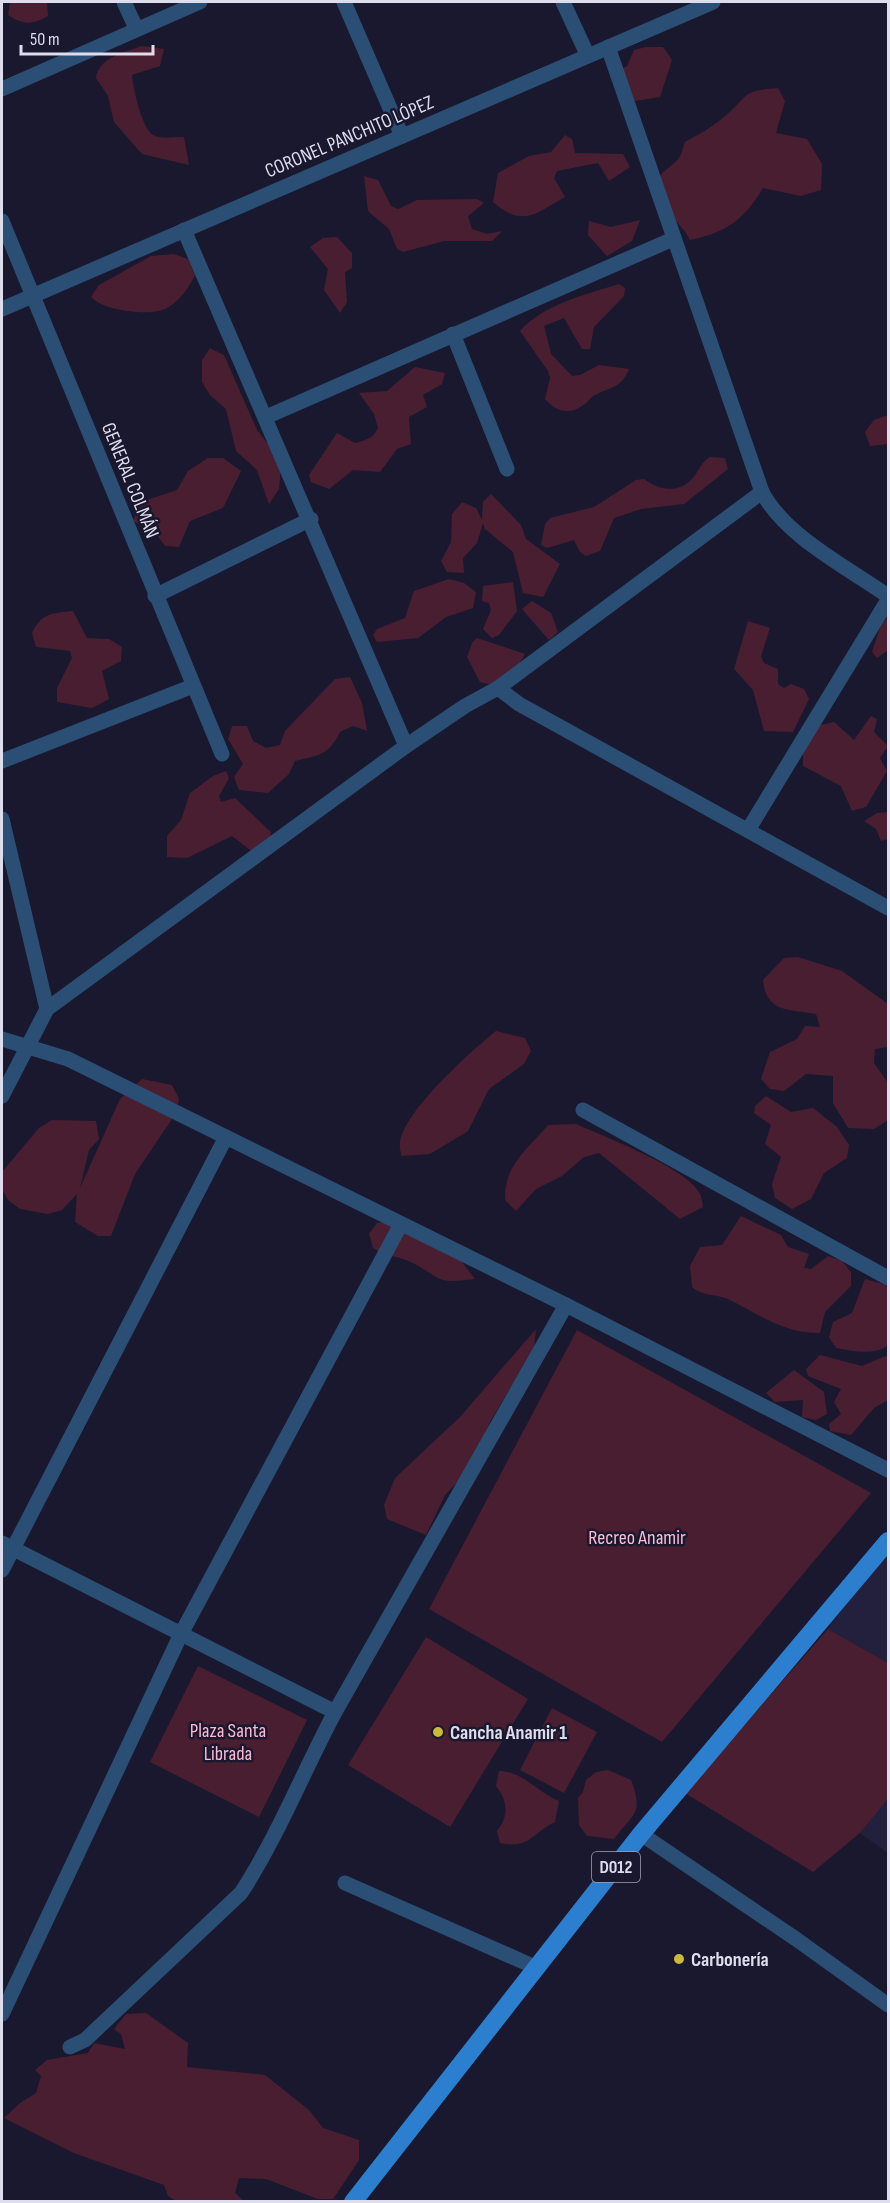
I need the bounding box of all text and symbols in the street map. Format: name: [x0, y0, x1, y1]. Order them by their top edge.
scale bar: [21, 18, 153, 56]
text: 50 m: [30, 29, 60, 50]
street label: CORONEL PANCHITO LÓPEZ: [261, 91, 437, 183]
street label: GENERAL COLMÁN: [96, 419, 164, 542]
park label: Recreo Anamir: [588, 1526, 686, 1550]
park label: Plaza Santa Librada: [190, 1719, 266, 1766]
place label: Cancha Anamir 1: [450, 1721, 567, 1745]
marker: Cancha Anamir 1: [431, 1725, 445, 1739]
road number: D012: [592, 1852, 640, 1882]
place label: Carbonería: [691, 1948, 769, 1972]
marker: Carbonería: [672, 1952, 686, 1966]

